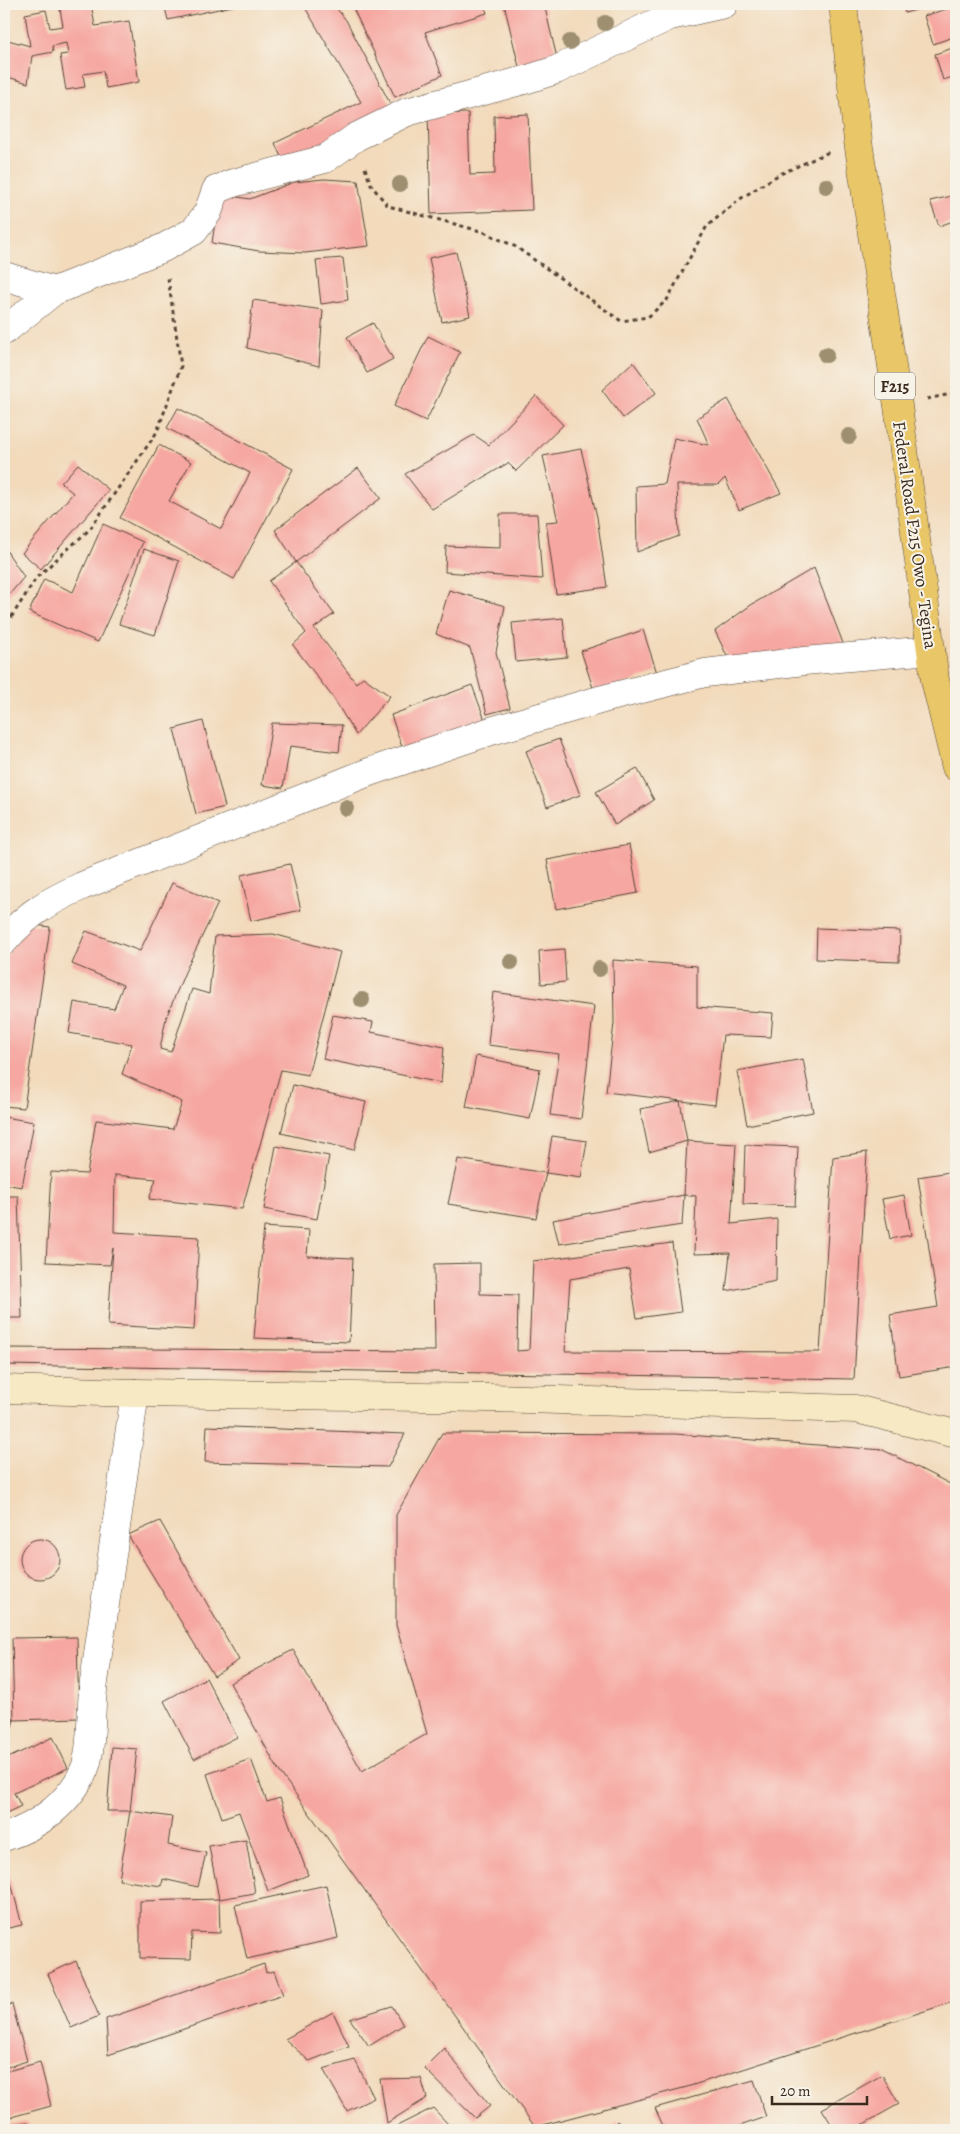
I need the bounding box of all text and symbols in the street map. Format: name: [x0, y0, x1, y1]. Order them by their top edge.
road number: F215: [875, 372, 915, 400]
street label: Federal Road F215 Owo - Tegina: [887, 420, 943, 651]
scale bar: [772, 2074, 868, 2106]
text: 20 m: [780, 2081, 811, 2101]

